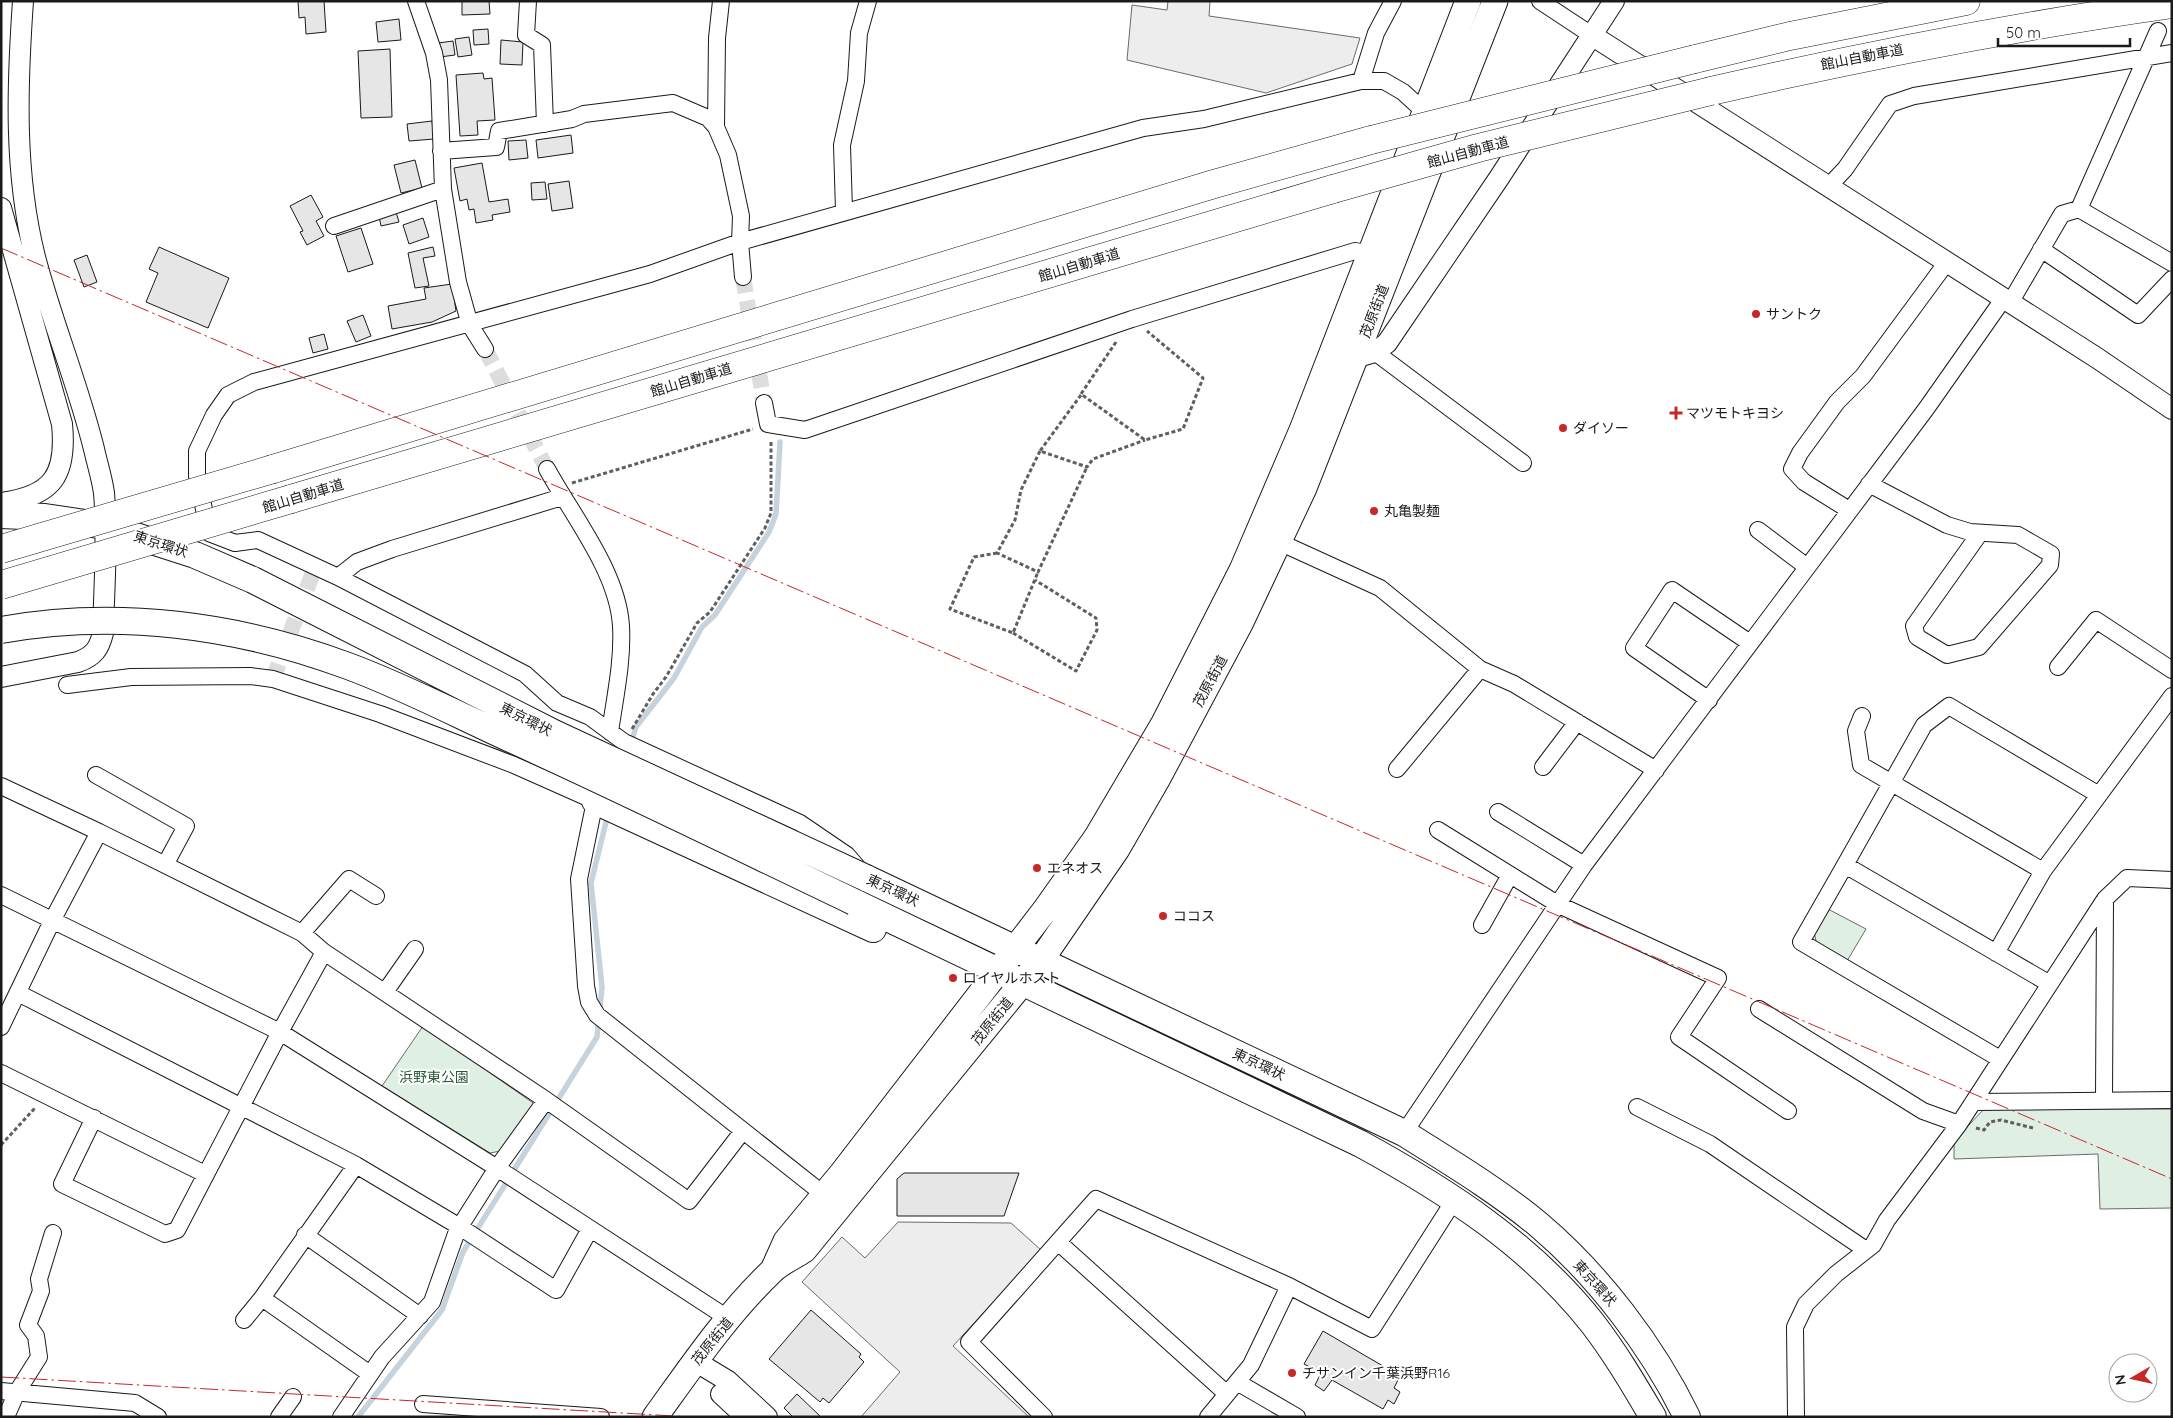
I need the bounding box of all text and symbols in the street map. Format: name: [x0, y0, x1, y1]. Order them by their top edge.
scale bar: [1998, 15, 2130, 47]
text: 50 m: [2006, 23, 2041, 42]
street label: 館山自動車道: [1819, 40, 1905, 74]
street label: 館山自動車道: [1425, 132, 1511, 172]
street label: 館山自動車道: [1036, 244, 1122, 286]
street label: 茂原街道: [1356, 282, 1392, 340]
place label: サントク: [1766, 305, 1822, 323]
marker: サントク: [1750, 308, 1762, 320]
street label: 館山自動車道: [648, 359, 734, 401]
place label: マツモトキヨシ: [1686, 404, 1784, 422]
marker: マツモトキヨシ: [1670, 407, 1682, 419]
place label: ダイソー: [1573, 419, 1629, 437]
marker: ダイソー: [1557, 422, 1569, 434]
street label: 館山自動車道: [260, 475, 346, 517]
place label: 丸亀製麺: [1384, 502, 1440, 520]
marker: 丸亀製麺: [1368, 505, 1380, 517]
street label: 東京環状: [132, 527, 190, 561]
street label: 茂原街道: [1189, 652, 1231, 710]
street label: 東京環状: [497, 698, 555, 740]
place label: エネオス: [1047, 859, 1103, 877]
marker: エネオス: [1031, 862, 1043, 874]
street label: 東京環状: [864, 870, 922, 910]
place label: ココス: [1173, 907, 1215, 925]
marker: ココス: [1157, 910, 1169, 922]
place label: ロイヤルホスト: [963, 969, 1061, 987]
marker: ロイヤルホスト: [947, 972, 959, 984]
street label: 茂原街道: [967, 994, 1017, 1048]
street label: 東京環状: [1230, 1044, 1288, 1084]
park label: 浜野東公園: [399, 1068, 469, 1086]
street label: 東京環状: [1570, 1256, 1620, 1310]
street label: 茂原街道: [687, 1314, 737, 1368]
north arrow: [2108, 1353, 2158, 1403]
place label: チサンイン千葉浜野R16: [1302, 1364, 1451, 1382]
marker: チサンイン千葉浜野R16: [1286, 1367, 1298, 1379]
text: N: [2110, 1374, 2130, 1387]

